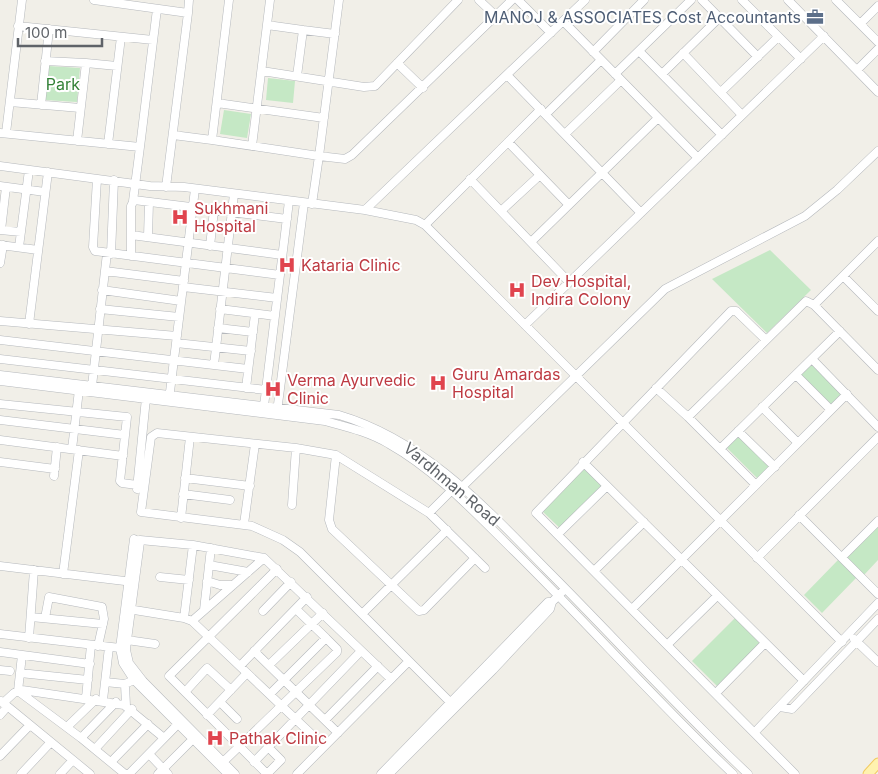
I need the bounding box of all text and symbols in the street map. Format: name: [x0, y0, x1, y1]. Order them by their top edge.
place label: MANOJ & ASSOCIATES Cost Accountants: [484, 7, 801, 27]
office icon: MANOJ & ASSOCIATES Cost Accountants: [805, 7, 825, 27]
scale bar: [18, 15, 101, 47]
text: 100 m: [25, 23, 67, 42]
park label: Park: [46, 74, 80, 94]
place label: Sukhmani Hospital: [194, 198, 268, 236]
hospital icon: Sukhmani Hospital: [170, 207, 190, 227]
hospital icon: Kataria Clinic: [277, 255, 297, 275]
place label: Kataria Clinic: [301, 255, 401, 275]
place label: Dev Hospital, Indira Colony: [531, 271, 631, 309]
hospital icon: Dev Hospital, Indira Colony: [507, 280, 527, 300]
place label: Guru Amardas Hospital: [452, 364, 560, 402]
place label: Verma Ayurvedic Clinic: [287, 370, 416, 408]
hospital icon: Guru Amardas Hospital: [428, 373, 448, 393]
hospital icon: Verma Ayurvedic Clinic: [263, 379, 283, 399]
street label: Vardhman Road: [400, 438, 504, 530]
hospital icon: Pathak Clinic: [205, 728, 225, 748]
place label: Pathak Clinic: [229, 728, 327, 748]

